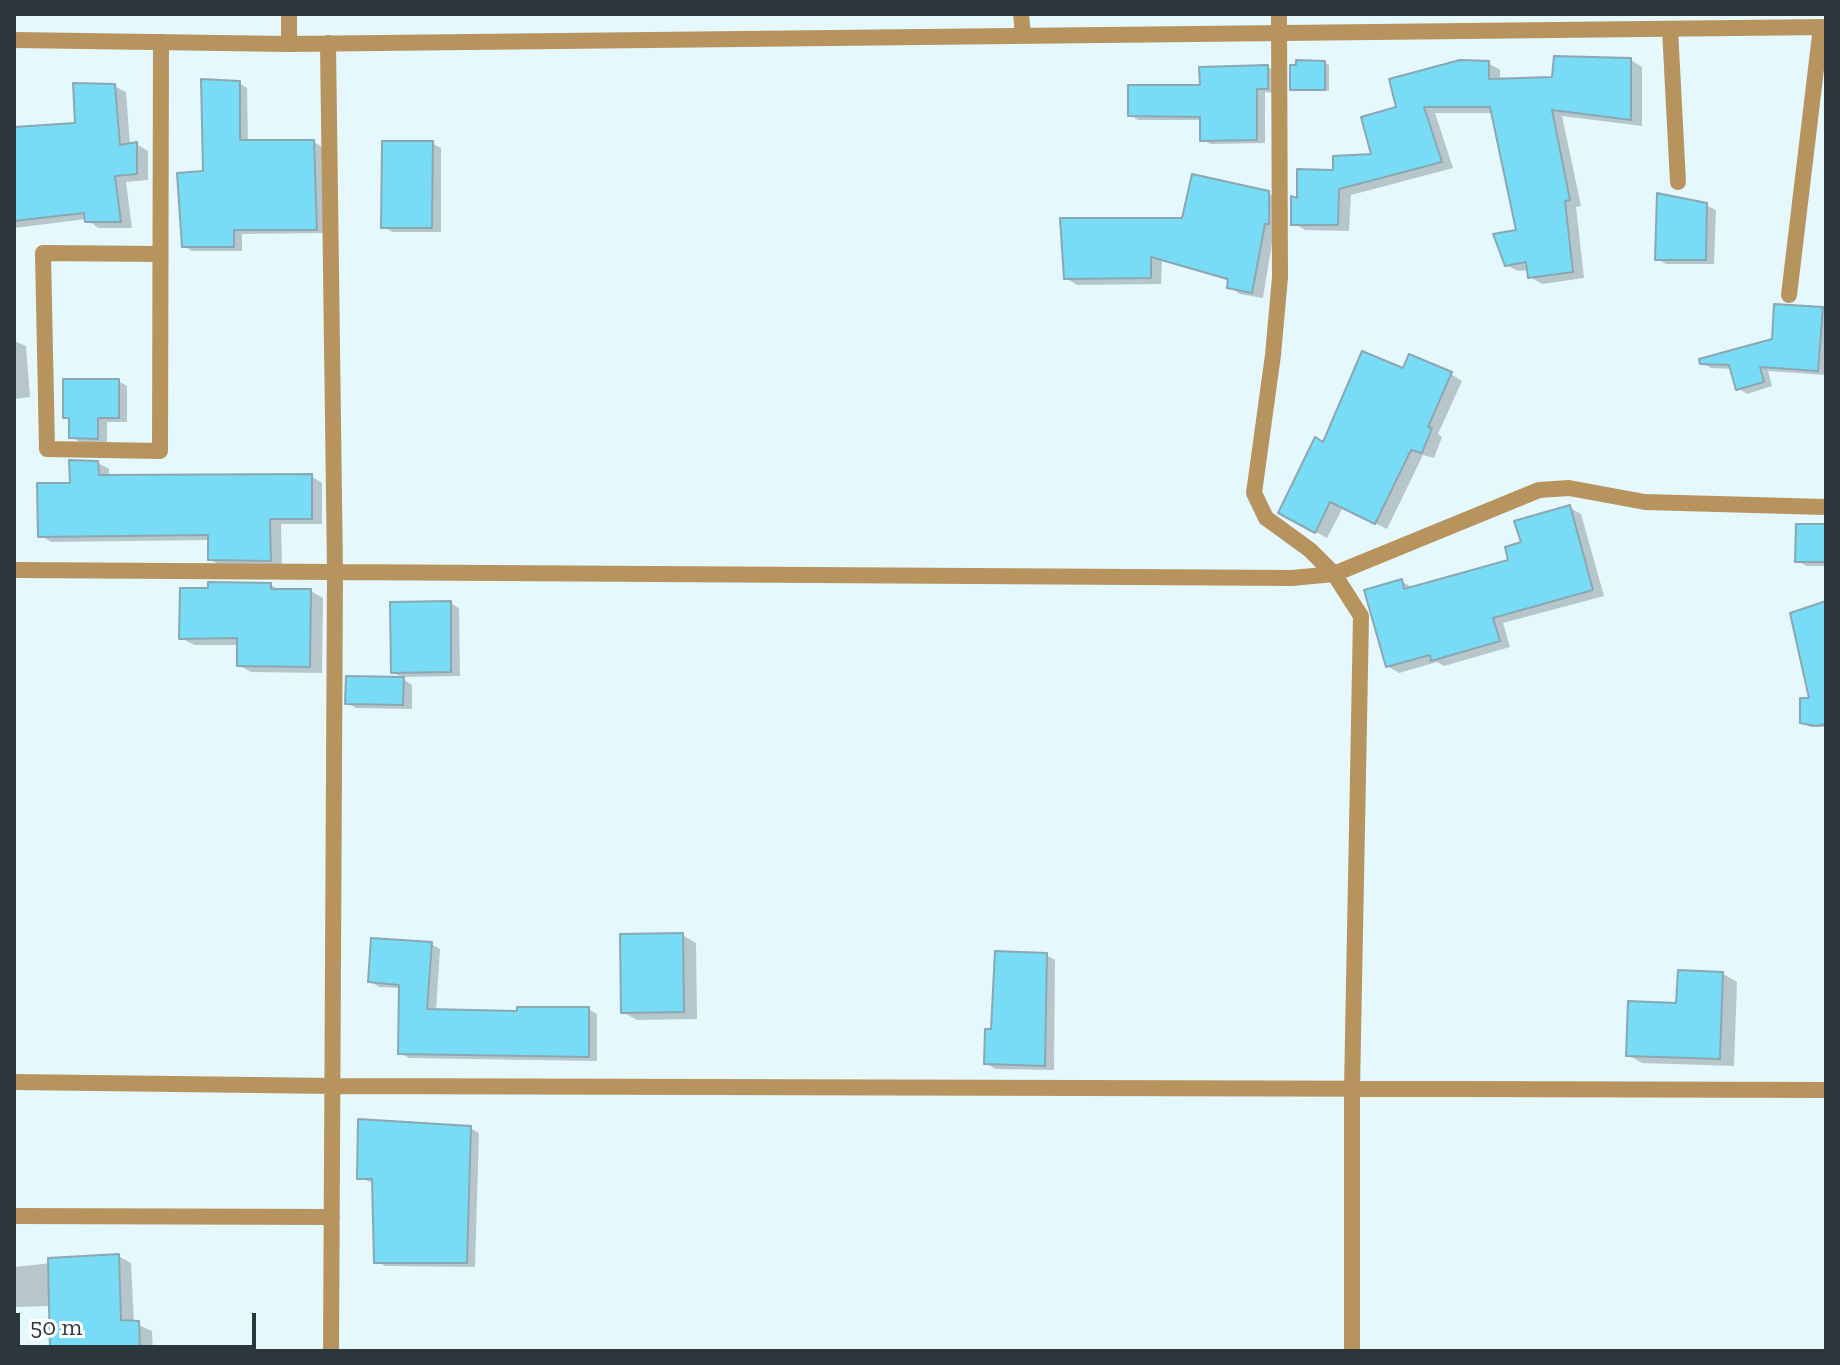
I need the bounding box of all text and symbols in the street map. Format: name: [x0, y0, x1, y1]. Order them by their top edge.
scale bar: [20, 1297, 260, 1347]
text: 50 m: [30, 1312, 82, 1341]

